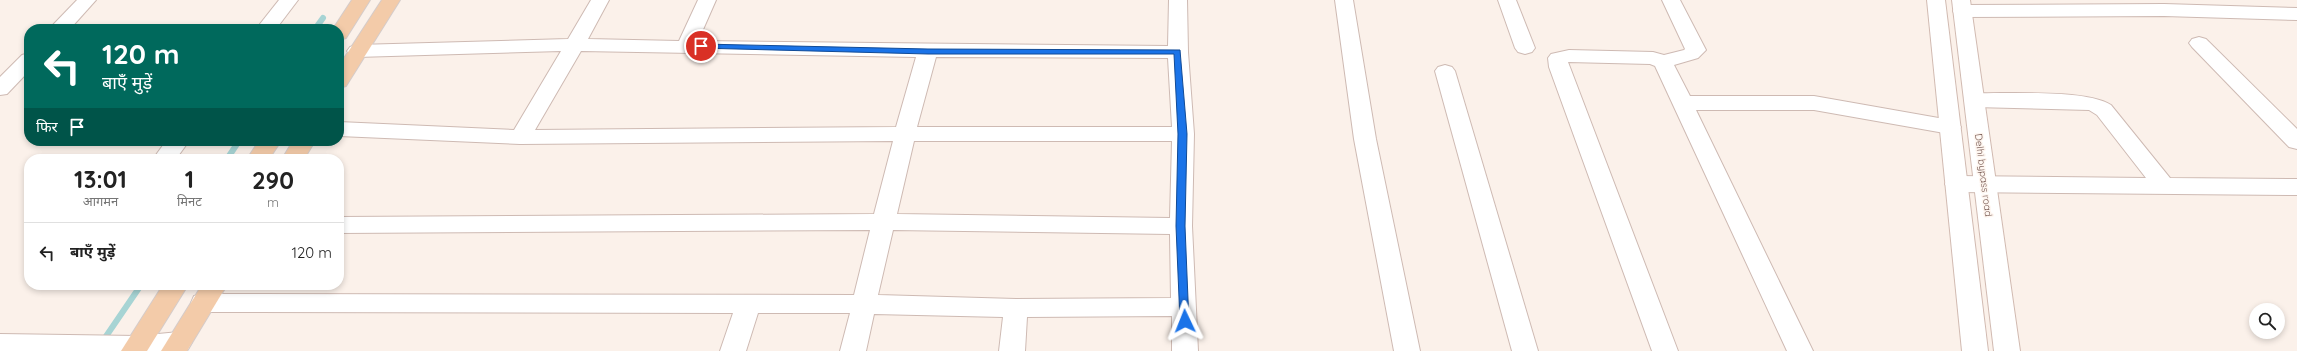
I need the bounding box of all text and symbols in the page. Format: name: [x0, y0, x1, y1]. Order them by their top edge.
pin: [684, 29, 718, 63]
icon: arrive: [690, 35, 712, 57]
text: 120 m: [102, 36, 180, 71]
icon: left: [36, 40, 88, 92]
text: बाएँ मुड़ें: [102, 71, 152, 94]
icon: arrive: [66, 116, 88, 138]
text: फिर: [36, 117, 58, 136]
street label: Delhi bypass road: [1972, 133, 1995, 217]
text: 13:01: [74, 164, 127, 194]
text: 1: [185, 164, 194, 194]
text: 290: [252, 165, 294, 195]
text: आगमन: [83, 193, 118, 209]
text: मिनट: [177, 193, 202, 209]
text: m: [267, 194, 279, 210]
icon: left: [36, 242, 58, 264]
text: बाएँ मुड़ें: [70, 242, 115, 261]
text: 120 m: [291, 243, 332, 262]
position arrow: [1164, 300, 1206, 342]
map controls: [2249, 303, 2285, 339]
button: search: [2249, 303, 2285, 339]

